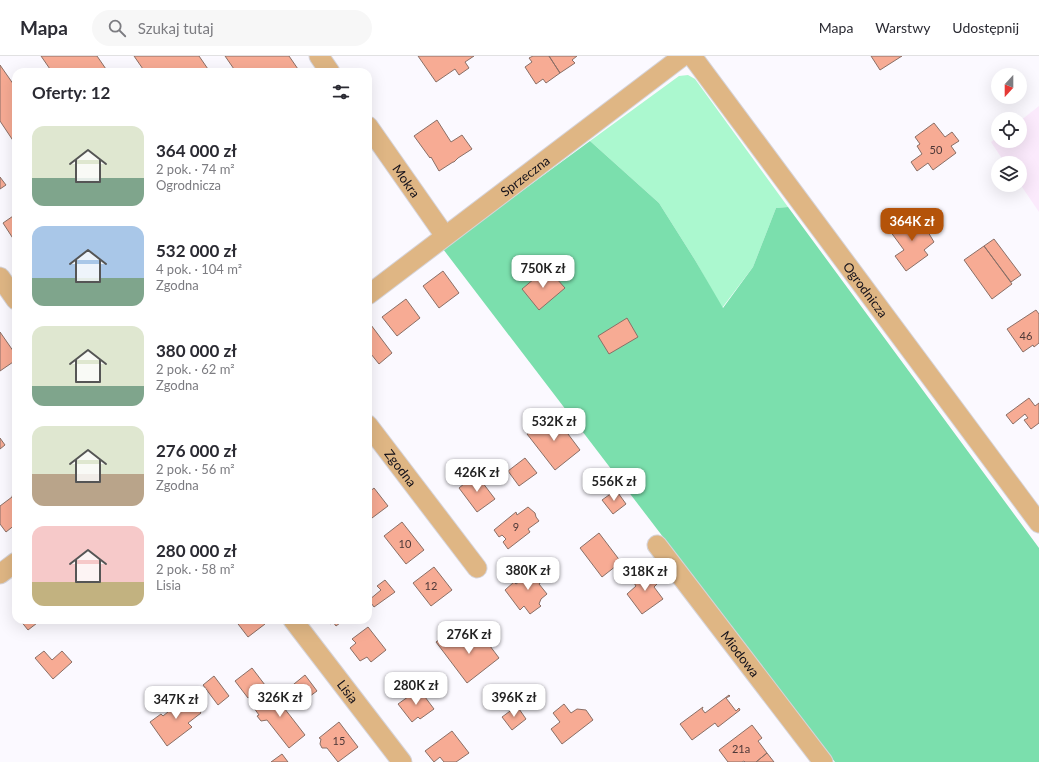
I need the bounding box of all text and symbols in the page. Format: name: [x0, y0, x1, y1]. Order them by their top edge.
search box: [92, 10, 372, 46]
text: Mapa: [20, 16, 68, 39]
icon: search: [106, 17, 128, 39]
text: Szukaj tutaj: [138, 19, 214, 37]
text: Mapa: [819, 19, 853, 36]
text: Warstwy: [875, 19, 930, 36]
text: Udostępnij: [952, 19, 1019, 36]
north arrow: [991, 68, 1027, 104]
map controls: [991, 68, 1027, 192]
icon: filters: [330, 81, 352, 103]
text: Oferty: 12: [32, 82, 110, 103]
button: locate: [991, 112, 1027, 148]
text: 364 000 zł: [156, 140, 237, 161]
icon: home: [64, 142, 112, 190]
house number: 50: [930, 143, 943, 156]
street label: Sprzeczna: [497, 152, 553, 200]
button: layers: [991, 156, 1027, 192]
text: 2 pok. · 74 m²: [156, 161, 235, 177]
street label: Mokra: [389, 161, 424, 201]
text: Ogrodnicza: [156, 177, 221, 193]
pin: 364K zł: [875, 208, 949, 242]
text: 364K zł: [890, 213, 934, 229]
text: 532 000 zł: [156, 240, 237, 261]
icon: home: [64, 242, 112, 290]
pin: 750K zł: [506, 255, 580, 289]
street label: Ogrodnicza: [840, 259, 891, 320]
text: 750K zł: [521, 260, 565, 276]
text: 4 pok. · 104 m²: [156, 261, 242, 277]
text: Zgodna: [156, 277, 199, 293]
house number: 46: [1020, 329, 1032, 342]
text: 380 000 zł: [156, 340, 237, 361]
icon: home: [64, 342, 112, 390]
text: 2 pok. · 62 m²: [156, 361, 235, 377]
text: Zgodna: [156, 377, 199, 393]
pin: 532K zł: [517, 408, 591, 442]
text: 532K zł: [532, 413, 576, 429]
text: 276 000 zł: [156, 440, 237, 461]
icon: home: [64, 442, 112, 490]
street label: Zgodna: [381, 446, 420, 490]
pin: 426K zł: [440, 459, 514, 493]
text: 2 pok. · 56 m²: [156, 461, 235, 477]
text: 426K zł: [455, 464, 499, 480]
pin: 556K zł: [577, 468, 651, 502]
text: 556K zł: [592, 473, 636, 489]
text: Zgodna: [156, 477, 199, 493]
house number: 9: [513, 520, 519, 533]
house number: 10: [399, 537, 412, 550]
text: 280 000 zł: [156, 540, 237, 561]
icon: home: [64, 542, 112, 590]
pin: 380K zł: [491, 557, 565, 591]
pin: 318K zł: [608, 558, 682, 592]
text: 2 pok. · 58 m²: [156, 561, 235, 577]
text: 380K zł: [506, 562, 550, 578]
text: 318K zł: [623, 563, 667, 579]
text: Lisia: [156, 577, 181, 593]
house number: 12: [425, 579, 437, 592]
pin: 276K zł: [432, 621, 506, 655]
text: 276K zł: [447, 626, 491, 642]
street label: Miodowa: [718, 628, 763, 680]
pin: 280K zł: [379, 672, 453, 706]
street label: Lisia: [334, 677, 362, 706]
text: 280K zł: [394, 677, 438, 693]
pin: 326K zł: [243, 684, 317, 718]
pin: 396K zł: [477, 684, 551, 718]
pin: 347K zł: [139, 686, 213, 720]
text: 326K zł: [258, 689, 302, 705]
text: 396K zł: [492, 689, 536, 705]
text: 347K zł: [154, 691, 198, 707]
house number: 15: [333, 734, 345, 747]
house number: 21a: [732, 742, 750, 755]

